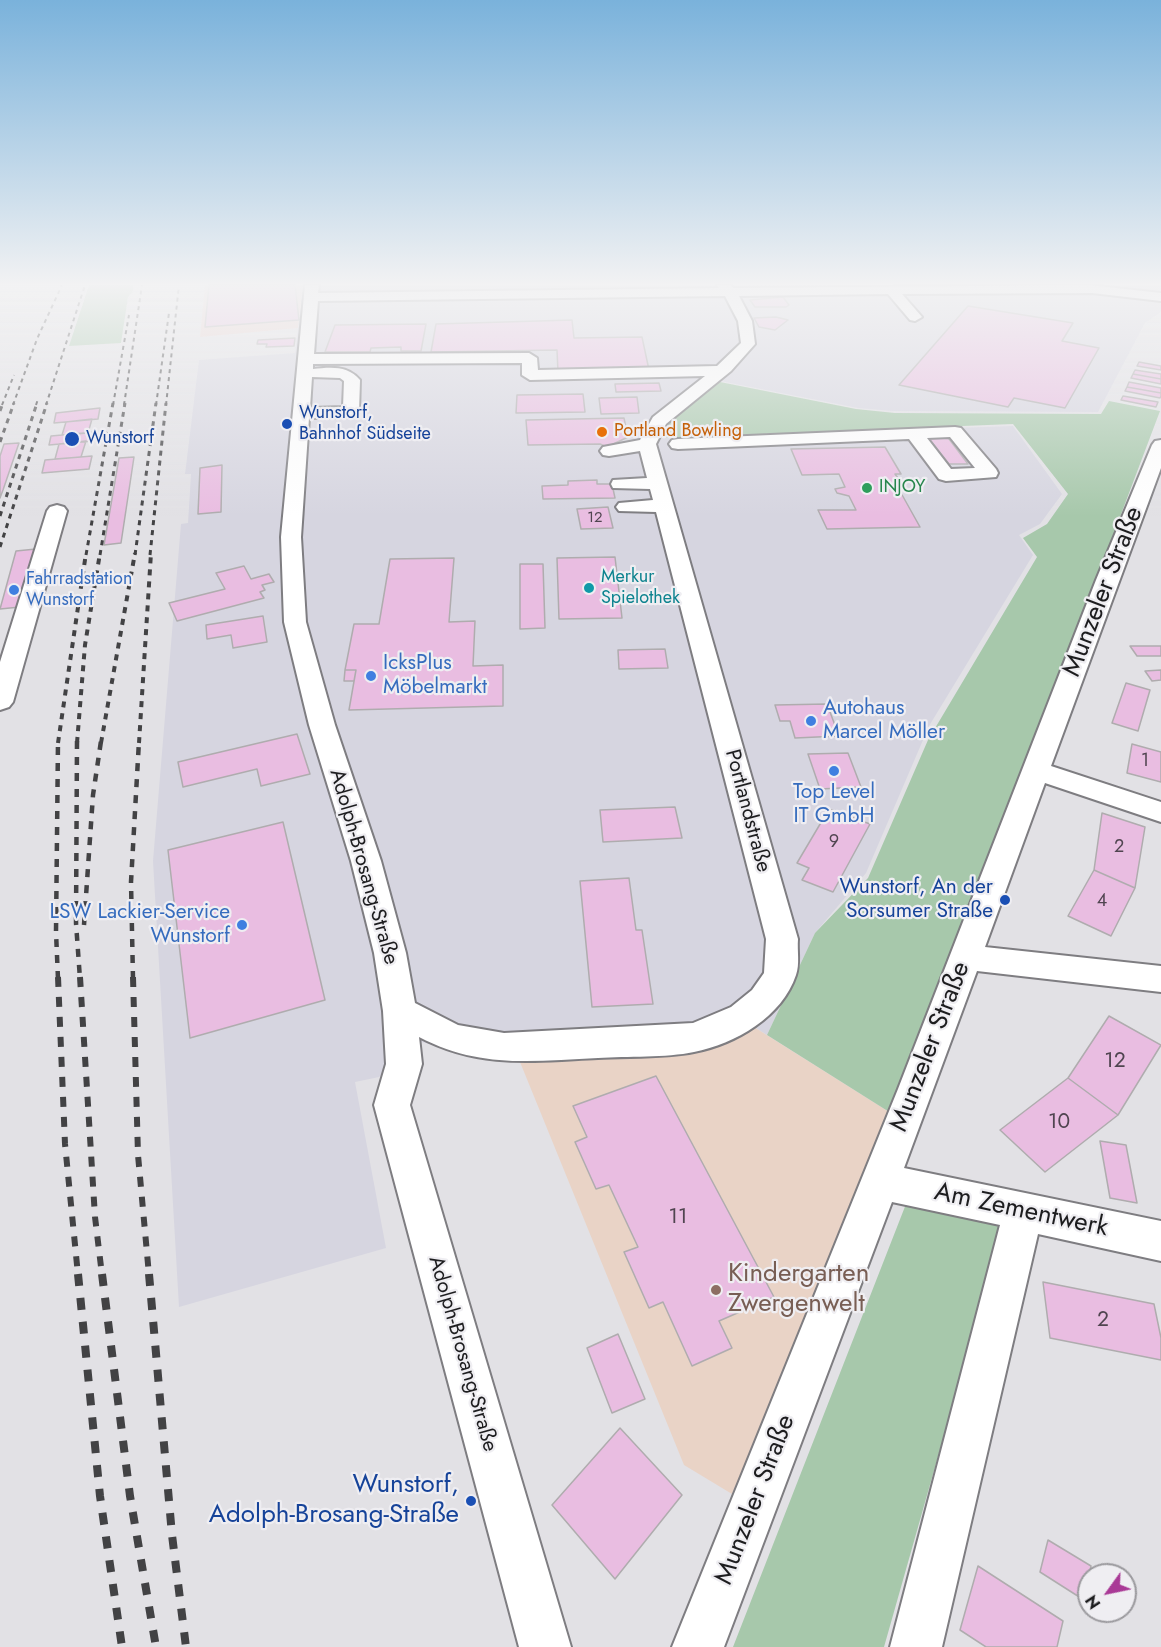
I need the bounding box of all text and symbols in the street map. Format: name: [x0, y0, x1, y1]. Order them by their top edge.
place label: Wunstorf, Bahnhof Südseite: [299, 403, 431, 446]
marker: Wunstorf, Bahnhof Südseite: [280, 417, 294, 431]
place label: Portland Bowling: [614, 421, 742, 443]
marker: Portland Bowling: [595, 425, 609, 439]
place label: Wunstorf: [86, 428, 154, 450]
marker: Wunstorf: [63, 430, 81, 448]
place label: INJOY: [879, 477, 925, 499]
marker: INJOY: [860, 481, 874, 495]
street label: Munzeler Straße: [1057, 503, 1151, 681]
house number: 12: [587, 509, 603, 527]
place label: Merkur Spielothek: [601, 567, 680, 610]
place label: Fahrradstation Wunstorf: [26, 569, 132, 612]
marker: Merkur Spielothek: [582, 581, 596, 595]
marker: Fahrradstation Wunstorf: [7, 583, 21, 597]
place label: IcksPlus Möbelmarkt: [383, 651, 487, 701]
marker: IcksPlus Möbelmarkt: [364, 669, 378, 683]
place label: Autohaus Marcel Möller: [823, 696, 945, 746]
marker: Autohaus Marcel Möller: [804, 714, 818, 728]
street label: Portlandstraße: [719, 747, 775, 875]
house number: 1: [1141, 751, 1149, 773]
marker: Top Level IT GmbH: [827, 764, 841, 778]
street label: Adolph-Brosang-Straße: [323, 766, 403, 968]
place label: Top Level IT GmbH: [793, 780, 875, 830]
house number: 9: [829, 832, 839, 854]
house number: 2: [1114, 837, 1124, 859]
place label: Wunstorf, An der Sorsumer Straße: [840, 875, 993, 925]
house number: 4: [1097, 891, 1107, 913]
marker: Wunstorf, An der Sorsumer Straße: [998, 893, 1012, 907]
place label: LSW Lackier-Service Wunstorf: [50, 900, 230, 950]
marker: LSW Lackier-Service Wunstorf: [235, 918, 249, 932]
street label: Munzeler Straße: [884, 958, 978, 1136]
house number: 12: [1104, 1049, 1126, 1075]
house number: 10: [1048, 1110, 1070, 1136]
street label: Am Zementwerk: [931, 1177, 1111, 1245]
house number: 11: [669, 1205, 687, 1231]
street label: Adolph-Brosang-Straße: [422, 1253, 502, 1455]
place label: Kindergarten Zwergenwelt: [728, 1259, 869, 1320]
marker: Kindergarten Zwergenwelt: [709, 1283, 723, 1297]
house number: 2: [1097, 1308, 1109, 1334]
street label: Munzeler Straße: [709, 1411, 803, 1589]
place label: Wunstorf, Adolph-Brosang-Straße: [209, 1470, 459, 1532]
marker: Wunstorf, Adolph-Brosang-Straße: [464, 1494, 478, 1508]
north arrow: [1077, 1563, 1137, 1623]
text: N: [1080, 1590, 1106, 1614]

